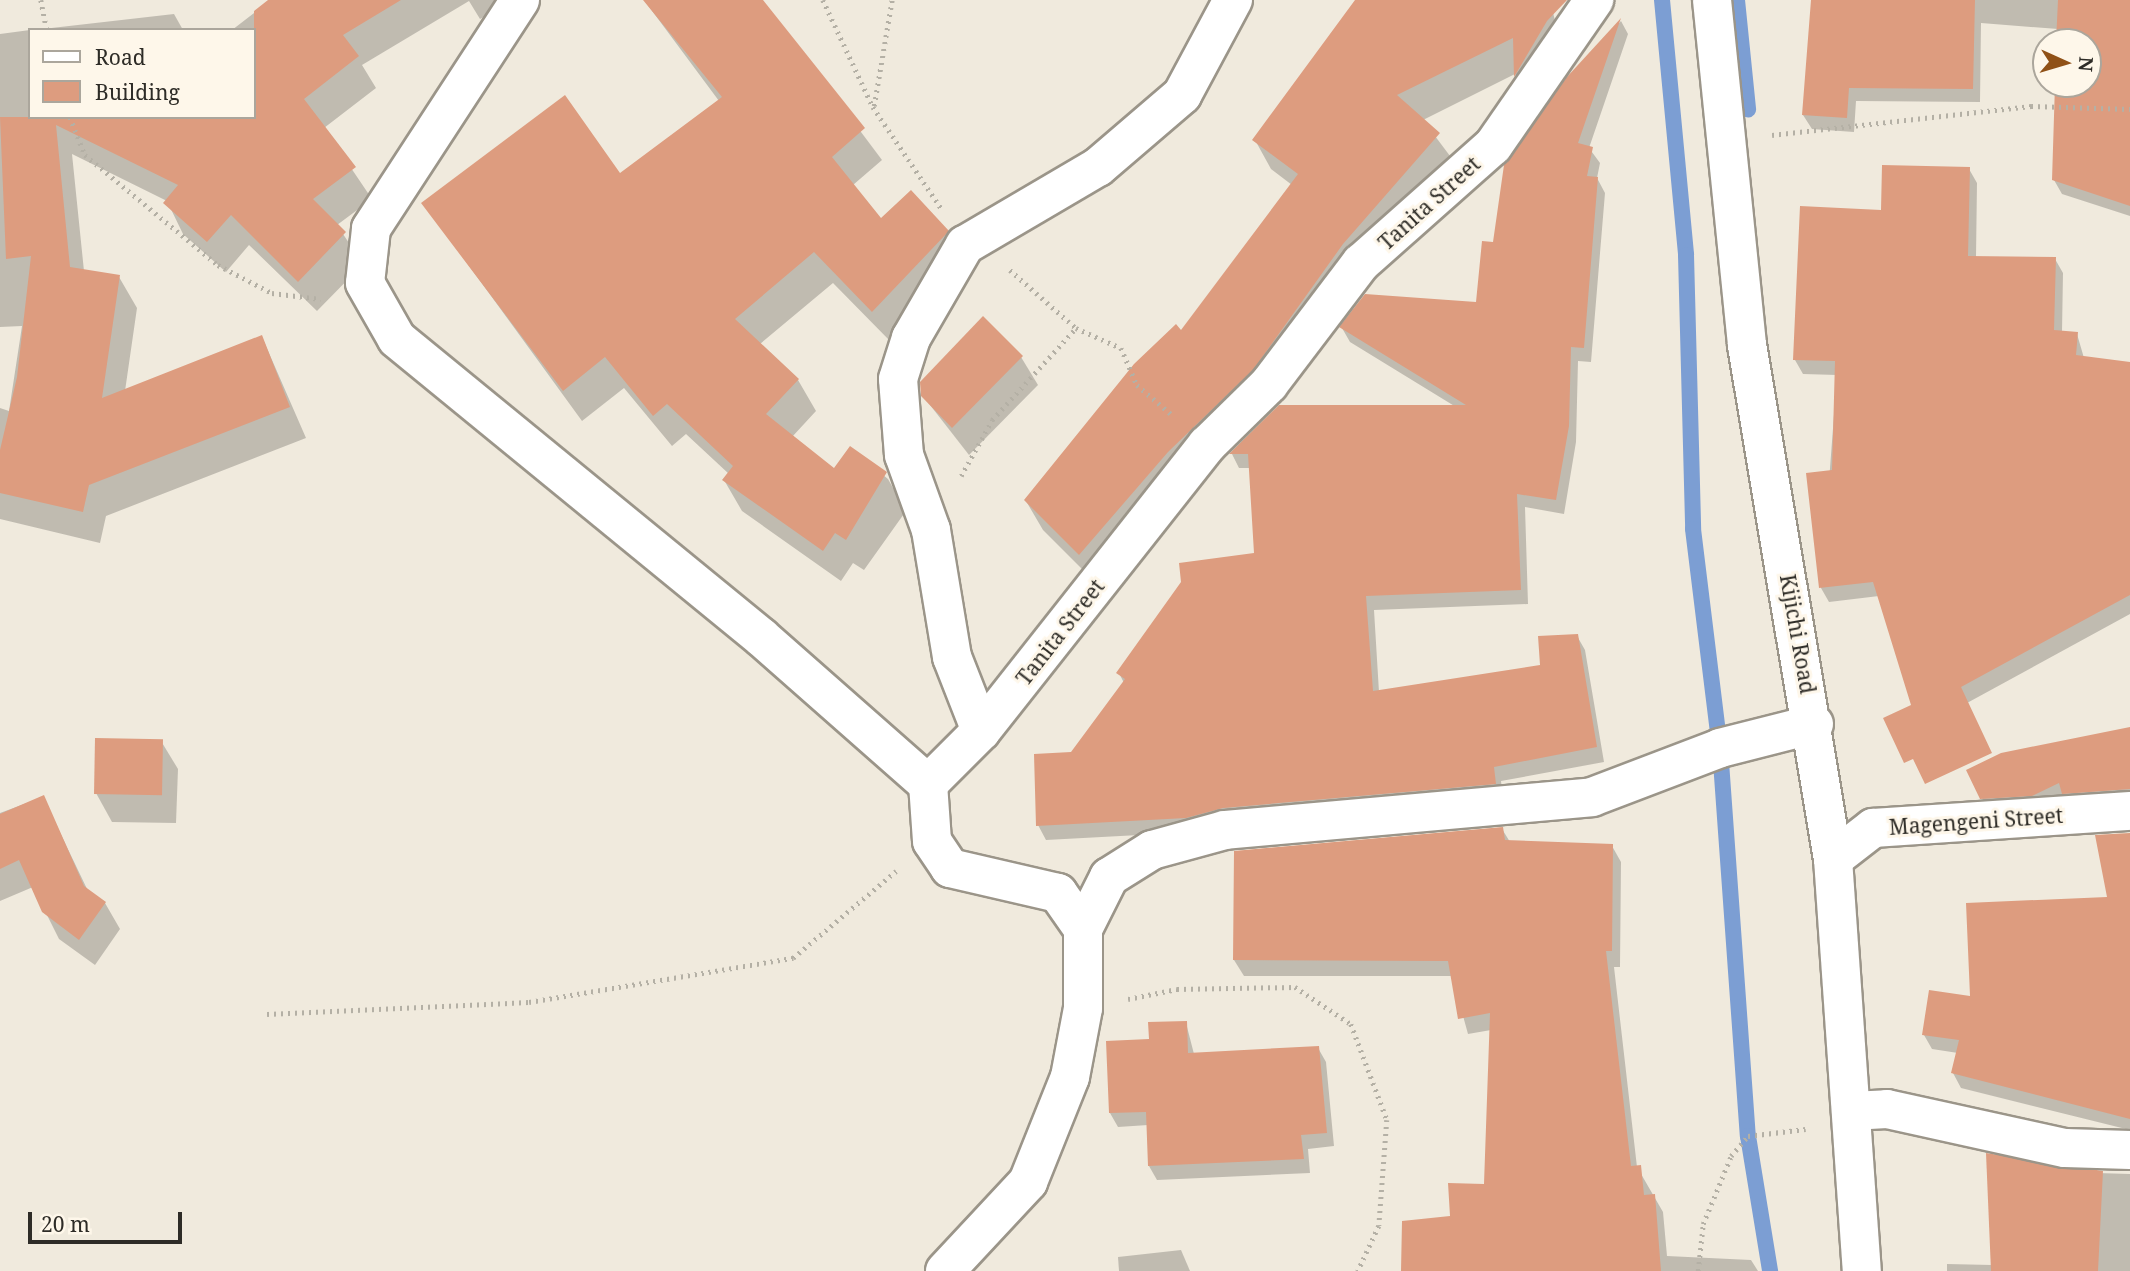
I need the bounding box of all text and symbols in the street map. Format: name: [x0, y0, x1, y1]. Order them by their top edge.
legend: [28, 28, 256, 119]
north arrow: [2032, 28, 2102, 98]
text: Road: [95, 43, 146, 71]
text: N: [2072, 56, 2099, 73]
text: Building: [95, 78, 180, 106]
street label: Tanita Street: [1373, 151, 1485, 255]
street label: Kijichi Road: [1775, 572, 1821, 696]
street label: Tanita Street: [1011, 574, 1109, 690]
street label: Magengeni Street: [1888, 802, 2064, 840]
scale bar: [32, 1198, 186, 1242]
text: 20 m: [41, 1210, 90, 1238]

